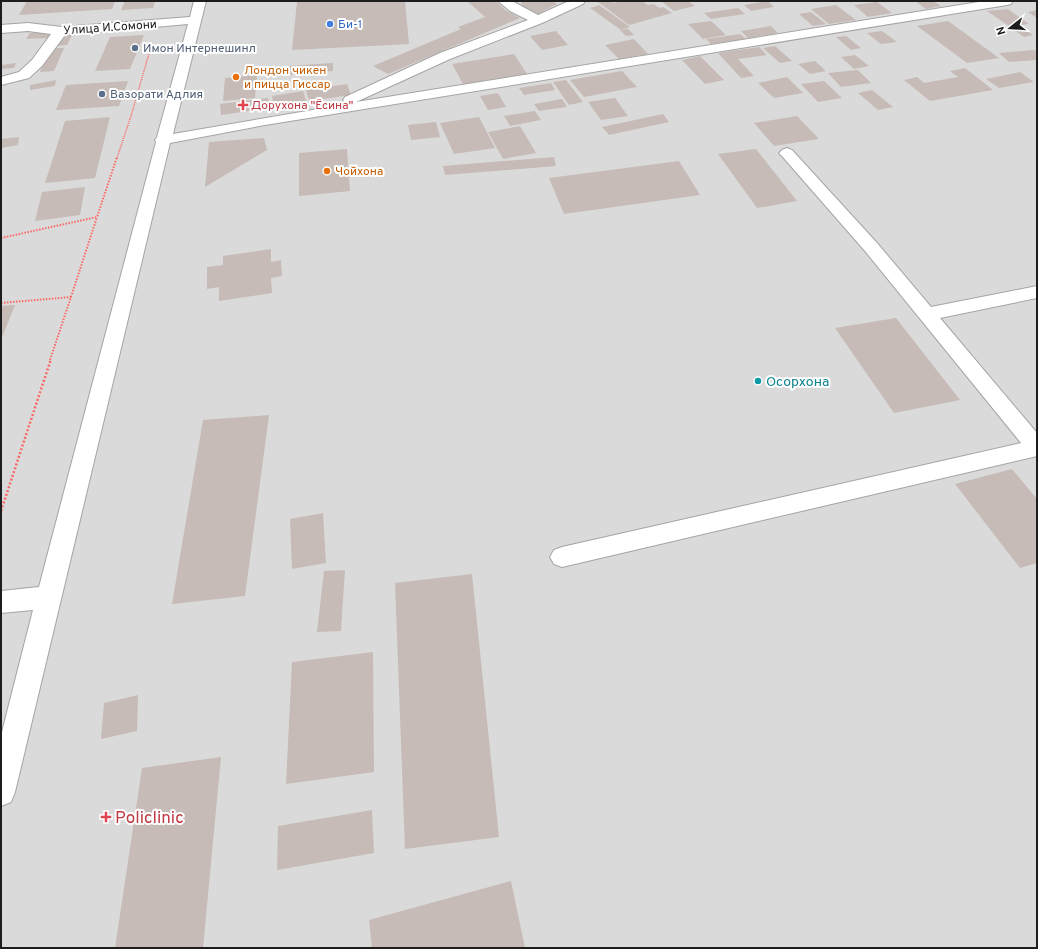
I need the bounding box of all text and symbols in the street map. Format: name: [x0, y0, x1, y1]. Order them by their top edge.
north arrow: [990, 8, 1030, 48]
street label: Улица И.Сомони: [63, 17, 157, 39]
place label: Би-1: [338, 17, 362, 33]
marker: Би-1: [325, 19, 335, 29]
text: N: [994, 25, 1009, 36]
place label: Имон Интернешинл: [143, 41, 256, 57]
marker: Имон Интернешинл: [130, 43, 140, 53]
place label: Лондон чикен и пицца Гиссар: [244, 63, 331, 93]
marker: Лондон чикен и пицца Гиссар: [231, 72, 241, 82]
place label: Вазорати Адлия: [110, 87, 203, 103]
marker: Вазорати Адлия: [97, 89, 107, 99]
place label: Дорухона "Ёсина": [251, 98, 354, 114]
marker: Дорухона "Ёсина": [238, 100, 248, 110]
place label: Чойхона: [335, 164, 383, 180]
marker: Чойхона: [322, 166, 332, 176]
place label: Осорхона: [766, 374, 829, 391]
marker: Осорхона: [753, 376, 763, 386]
place label: Policlinic: [115, 808, 184, 830]
marker: Policlinic: [100, 811, 112, 823]

